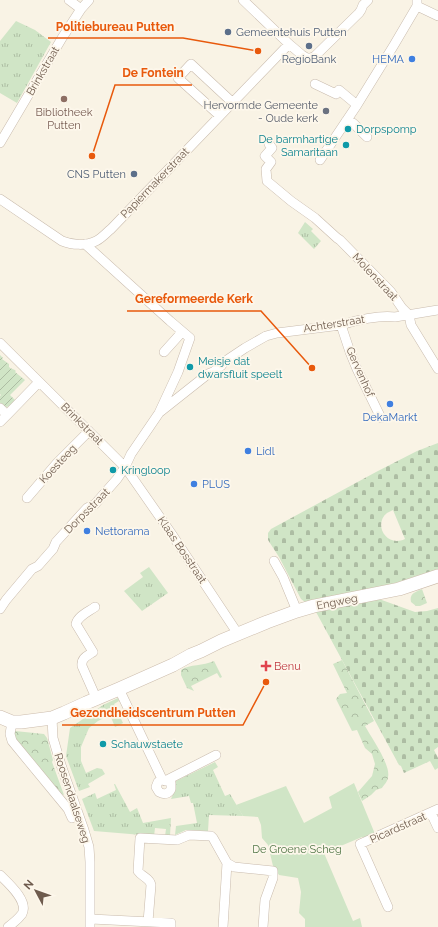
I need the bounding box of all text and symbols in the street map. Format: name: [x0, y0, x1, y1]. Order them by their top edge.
callout: Politiebureau Putten: [48, 14, 183, 38]
text: Politiebureau Putten: [56, 20, 174, 34]
place label: Gemeentehuis Putten: [236, 26, 347, 39]
marker: Gemeentehuis Putten: [223, 27, 233, 37]
marker: RegioBank: [304, 41, 314, 51]
street label: Brinkstraat: [24, 44, 62, 98]
place label: RegioBank: [282, 53, 337, 66]
place label: HEMA: [372, 53, 405, 66]
marker: HEMA: [407, 54, 417, 64]
callout: De Fontein: [115, 61, 192, 85]
text: De Fontein: [122, 66, 184, 80]
marker: Bibliotheek Putten: [59, 94, 69, 104]
place label: Hervormde Gemeente - Oude kerk: [204, 99, 319, 125]
place label: Bibliotheek Putten: [35, 106, 93, 132]
marker: Hervormde Gemeente - Oude kerk: [321, 106, 331, 116]
place label: Dorpspomp: [356, 123, 417, 136]
marker: Dorpspomp: [343, 124, 353, 134]
place label: De barmhartige Samaritaan: [259, 133, 339, 159]
marker: De barmhartige Samaritaan: [341, 140, 351, 150]
street label: Papiermakerstraat: [118, 145, 192, 221]
place label: CNS Putten: [67, 168, 126, 181]
marker: CNS Putten: [129, 169, 139, 179]
street label: Molenstraat: [350, 250, 401, 304]
callout: Gereformeerde Kerk: [127, 287, 261, 311]
text: Gereformeerde Kerk: [135, 292, 253, 306]
street label: Achterstraat: [302, 313, 366, 335]
street label: Gervenhof: [343, 345, 377, 399]
place label: Meisje dat dwarsfluit speelt: [198, 355, 283, 381]
marker: Meisje dat dwarsfluit speelt: [185, 362, 195, 372]
marker: DekaMarkt: [385, 399, 395, 409]
street label: Brinkstraat: [58, 400, 106, 448]
place label: DekaMarkt: [362, 411, 418, 424]
street label: Koesteeg: [37, 442, 79, 486]
place label: Lidl: [256, 445, 275, 458]
marker: Lidl: [243, 446, 253, 456]
place label: Kringloop: [121, 464, 171, 477]
marker: Kringloop: [108, 465, 118, 475]
place label: PLUS: [202, 478, 230, 491]
marker: PLUS: [189, 479, 199, 489]
street label: Dorpsstraat: [62, 485, 113, 536]
street label: Klaas Bosstraat: [155, 514, 209, 586]
place label: Nettorama: [95, 525, 150, 538]
marker: Nettorama: [82, 526, 92, 536]
street label: Engweg: [315, 592, 359, 612]
place label: Benu: [274, 660, 301, 673]
marker: Benu: [261, 661, 271, 671]
callout: Gezondheidscentrum Putten: [62, 701, 243, 725]
text: Gezondheidscentrum Putten: [70, 706, 236, 720]
place label: Schauwstaete: [111, 738, 183, 751]
marker: Schauwstaete: [98, 739, 108, 749]
street label: Roosendaalseweg: [51, 751, 93, 845]
street label: Picardstraat: [368, 810, 428, 846]
park label: De Groene Scheg: [252, 843, 342, 856]
north arrow: [16, 871, 56, 911]
text: N: [21, 877, 36, 892]

